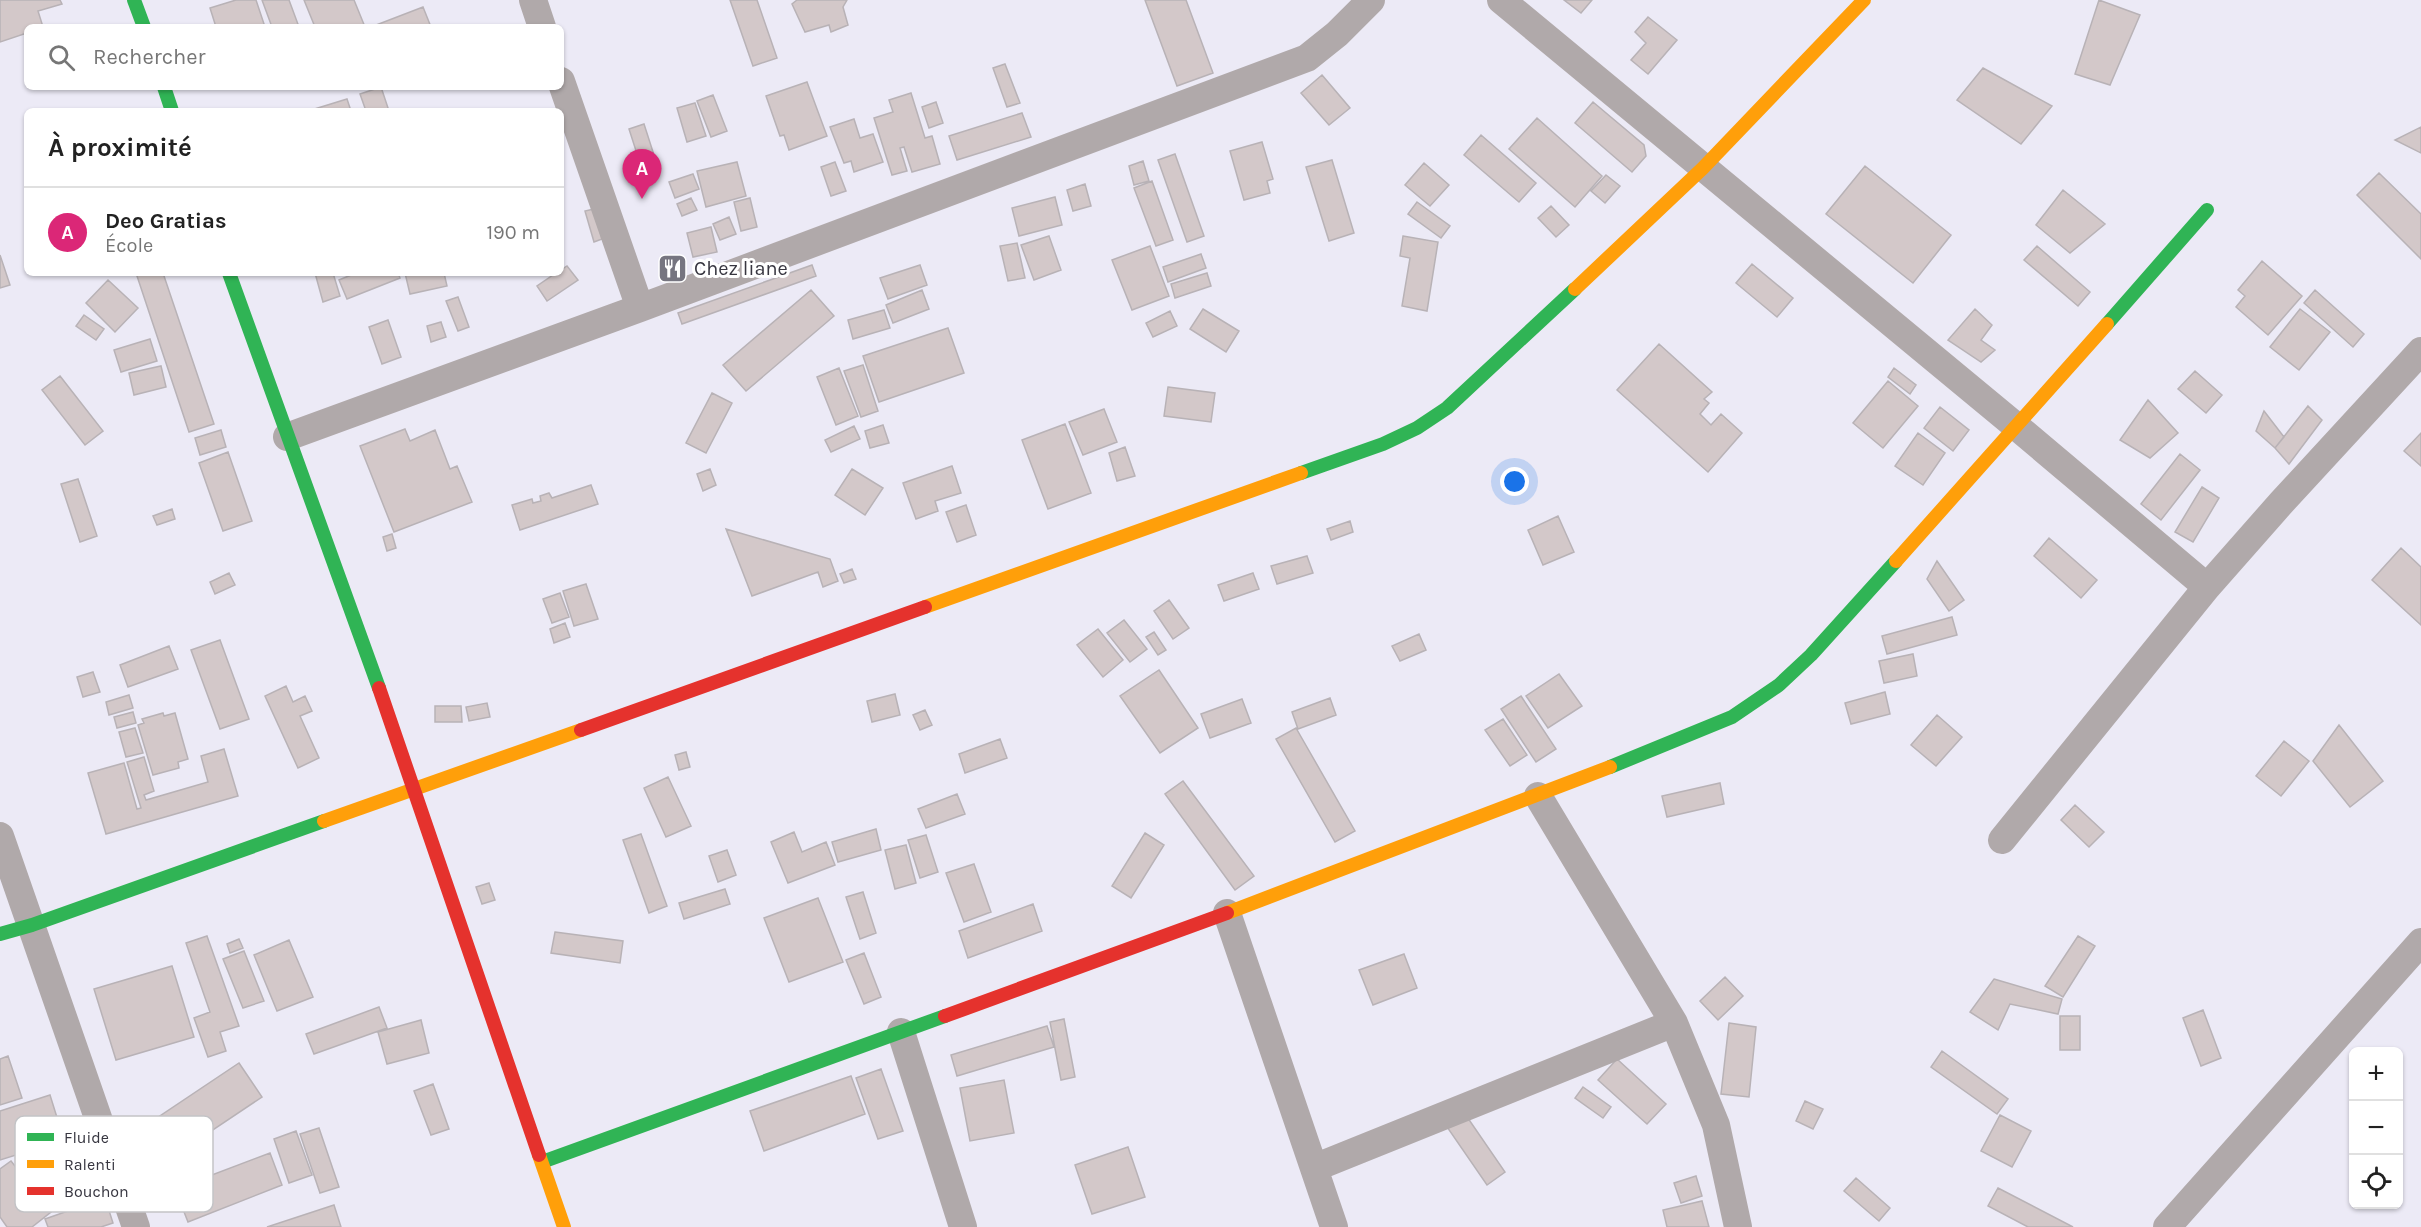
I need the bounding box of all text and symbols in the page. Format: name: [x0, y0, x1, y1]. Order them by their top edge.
search box: [24, 24, 564, 90]
icon: search: [45, 41, 78, 74]
text: Rechercher: [93, 44, 206, 70]
text: À proximité: [48, 132, 192, 163]
pin: A: [622, 150, 662, 199]
text: Deo Gratias: [105, 208, 227, 234]
text: A: [61, 221, 74, 244]
text: 190 m: [486, 221, 540, 244]
text: École: [105, 234, 153, 257]
restaurant icon: Chez liane: [657, 252, 689, 284]
place label: Chez liane: [694, 257, 788, 280]
your location: [1500, 467, 1529, 496]
map controls: [2349, 1047, 2403, 1209]
button: +: [2349, 1047, 2403, 1101]
button: −: [2349, 1101, 2403, 1155]
legend: [15, 1116, 213, 1212]
text: Fluide: [64, 1128, 109, 1147]
text: Ralenti: [64, 1155, 116, 1174]
button: locate: [2349, 1155, 2403, 1209]
text: Bouchon: [64, 1182, 129, 1201]

